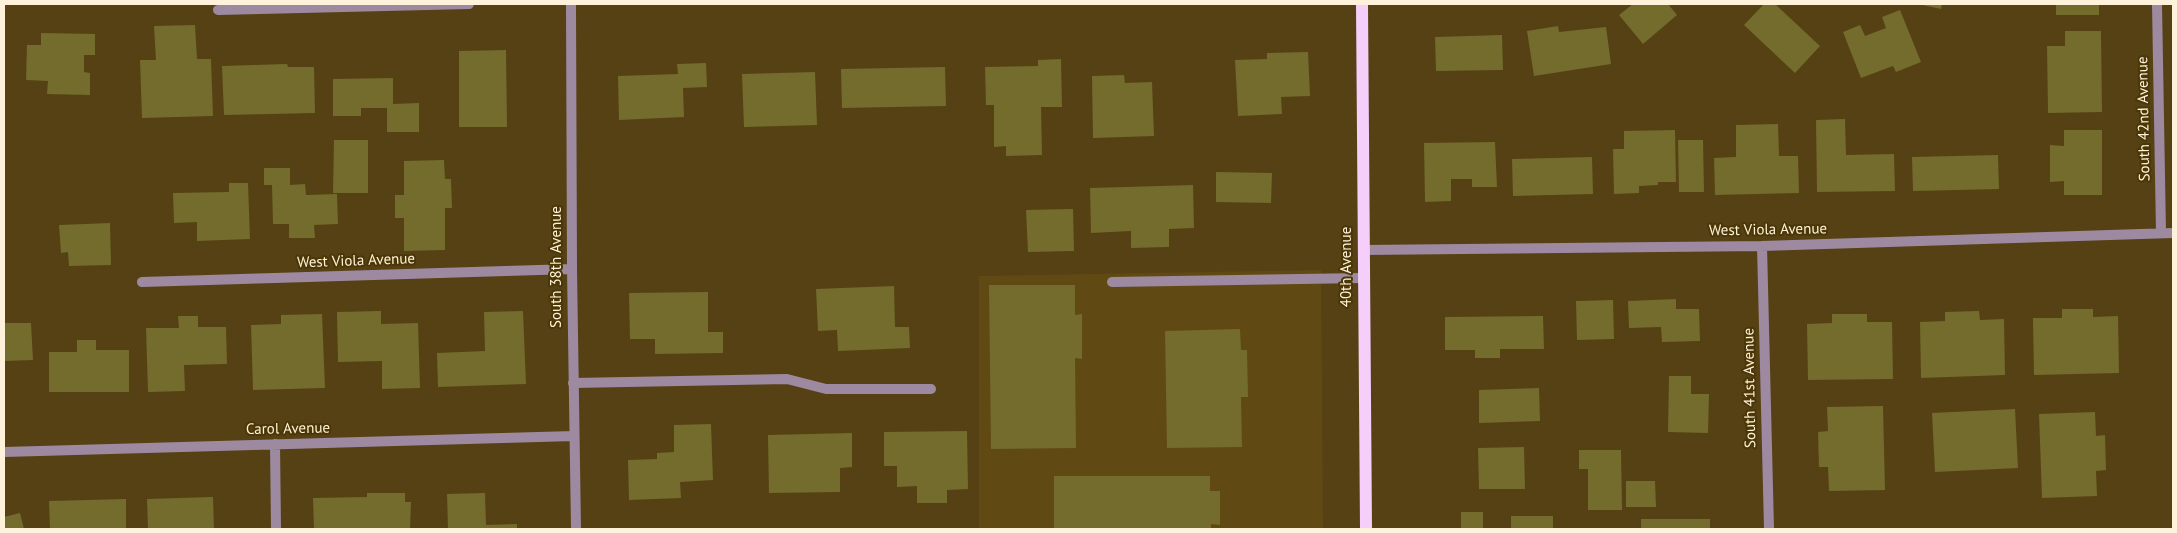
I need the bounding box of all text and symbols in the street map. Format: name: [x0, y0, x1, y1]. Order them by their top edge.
street label: South 42nd Avenue: [2134, 56, 2154, 182]
street label: South 38th Avenue: [548, 206, 566, 328]
street label: West Viola Avenue: [1709, 220, 1827, 240]
street label: 40th Avenue: [1338, 227, 1356, 307]
street label: West Viola Avenue: [297, 250, 415, 272]
street label: South 41st Avenue: [1740, 328, 1760, 448]
street label: Carol Avenue: [246, 419, 330, 439]

